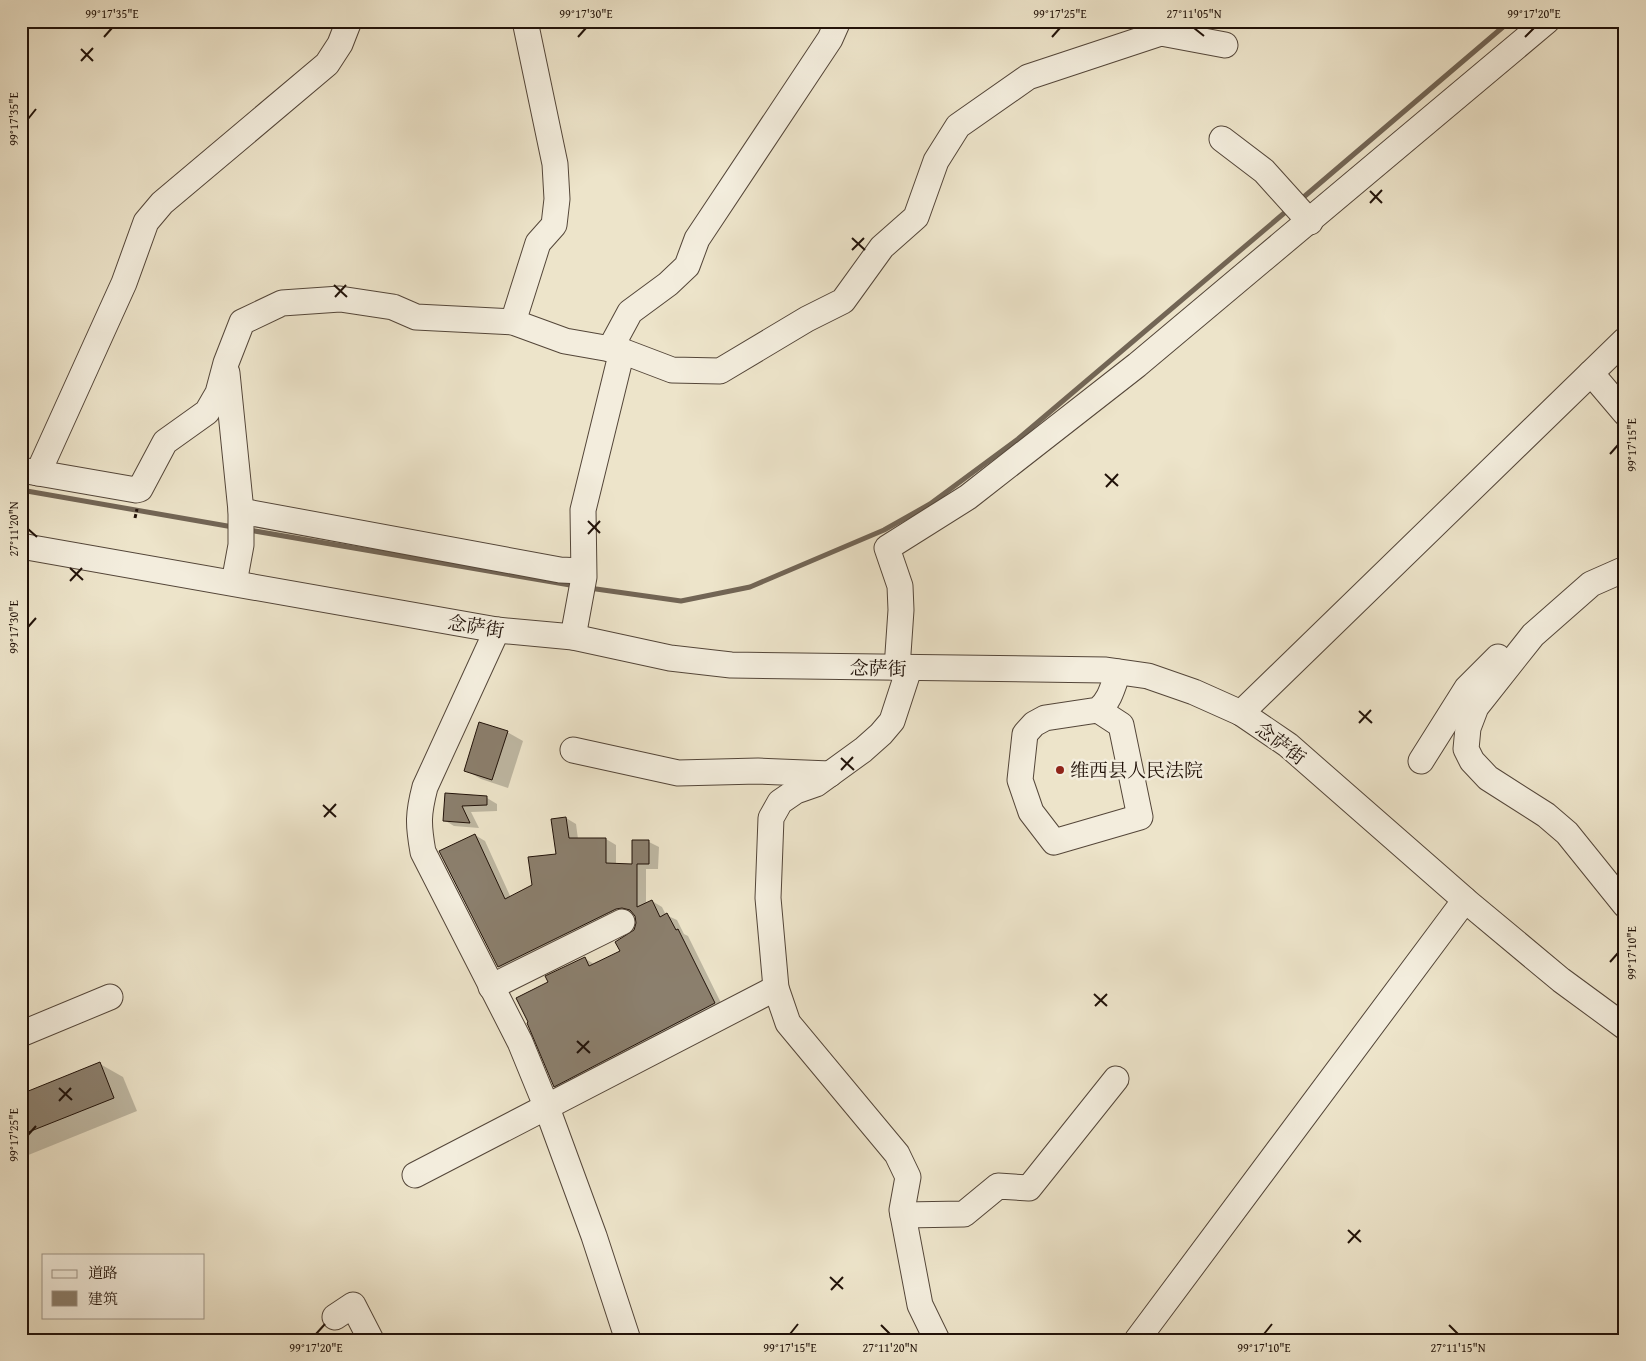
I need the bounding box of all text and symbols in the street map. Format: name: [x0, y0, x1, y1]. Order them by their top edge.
text: 99°17'35"E: [85, 5, 139, 22]
text: 99°17'30"E: [559, 5, 613, 22]
text: 99°17'25"E: [1033, 5, 1087, 22]
text: 27°11'05"N: [1166, 5, 1222, 22]
text: 99°17'20"E: [1507, 5, 1561, 22]
text: 99°17'35"E: [5, 92, 22, 146]
text: 99°17'15"E: [1623, 418, 1640, 472]
text: 27°11'20"N: [5, 501, 22, 557]
text: 99°17'30"E: [5, 600, 22, 654]
street label: 念萨街: [446, 608, 506, 644]
street label: 念萨街: [849, 654, 907, 682]
street label: 念萨街: [1250, 715, 1312, 771]
place label: 维西县人民法院: [1070, 756, 1203, 784]
marker: 维西县人民法院: [1054, 764, 1066, 776]
text: 99°17'10"E: [1623, 926, 1640, 980]
text: 99°17'25"E: [5, 1108, 22, 1162]
legend: [42, 1254, 205, 1318]
text: 道路: [88, 1262, 118, 1283]
text: 建筑: [88, 1288, 118, 1309]
text: 99°17'20"E: [289, 1339, 343, 1356]
text: 99°17'15"E: [763, 1339, 817, 1356]
text: 27°11'20"N: [862, 1339, 918, 1356]
text: 99°17'10"E: [1237, 1339, 1291, 1356]
text: 27°11'15"N: [1430, 1339, 1486, 1356]

